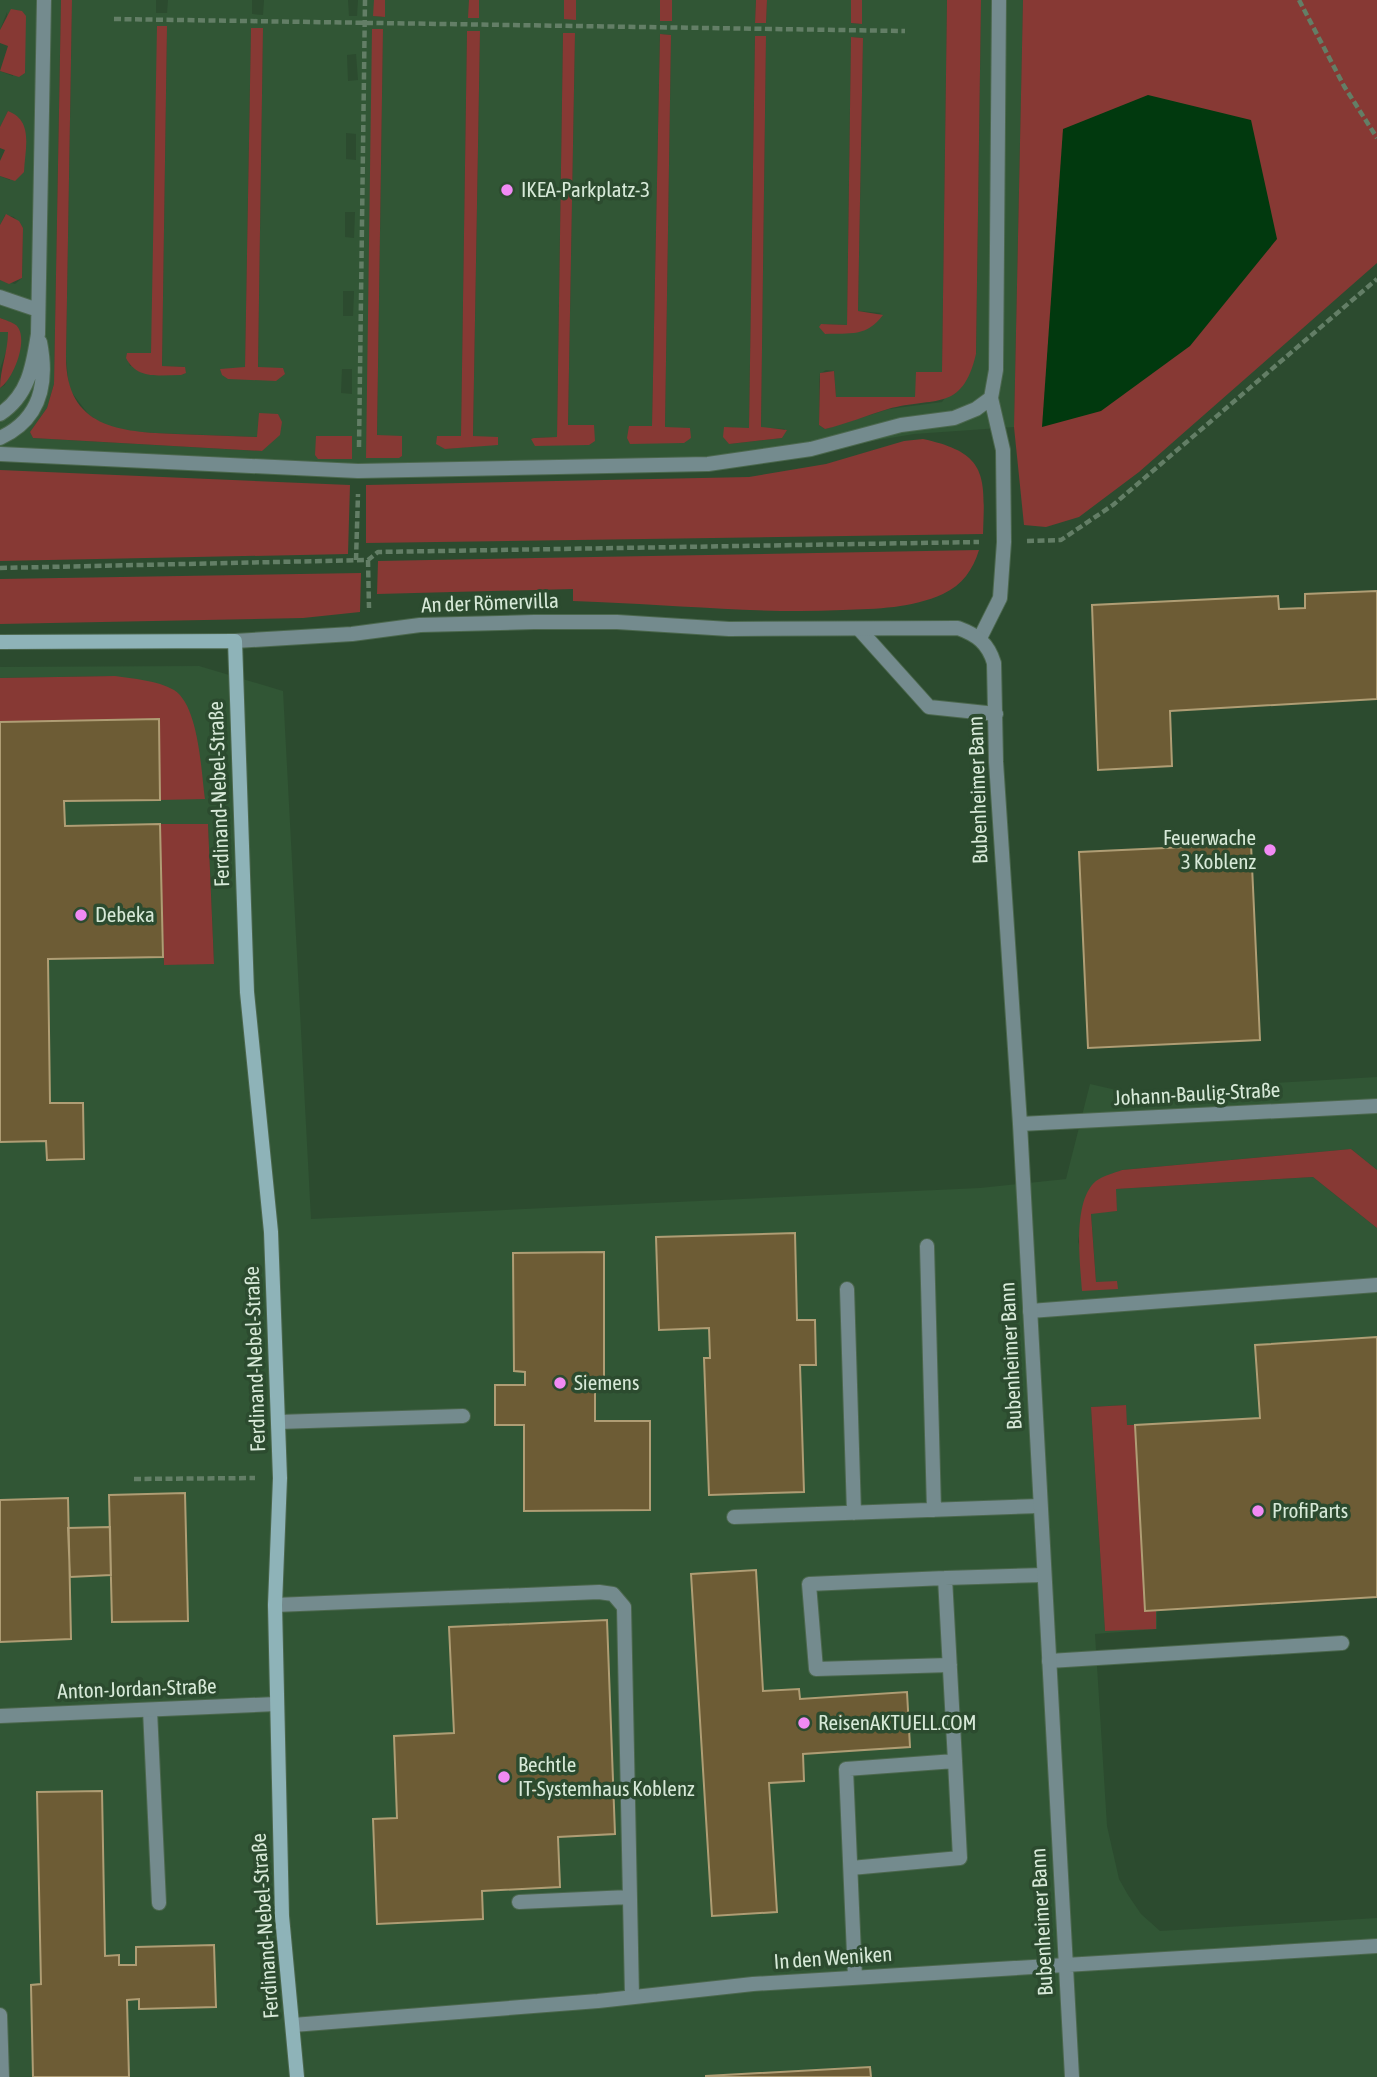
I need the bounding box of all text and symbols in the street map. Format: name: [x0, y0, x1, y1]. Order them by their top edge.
place label: IKEA-Parkplatz-3: [521, 177, 650, 201]
marker: IKEA-Parkplatz-3: [499, 182, 515, 198]
street label: An der Römervilla: [421, 588, 559, 616]
street label: Ferdinand-Nebel-Straße: [203, 701, 233, 887]
street label: Bubenheimer Bann: [962, 716, 992, 864]
place label: Feuerwache 3 Koblenz: [1163, 825, 1256, 873]
marker: Feuerwache 3 Koblenz: [1262, 842, 1278, 858]
place label: Debeka: [95, 902, 155, 926]
marker: Debeka: [73, 907, 89, 923]
street label: Johann-Baulig-Straße: [1113, 1077, 1281, 1109]
street label: Ferdinand-Nebel-Straße: [239, 1266, 269, 1452]
street label: Bubenheimer Bann: [994, 1281, 1026, 1431]
place label: Siemens: [574, 1370, 639, 1394]
marker: Siemens: [552, 1375, 568, 1391]
place label: ProfiParts: [1272, 1498, 1348, 1522]
marker: ProfiParts: [1250, 1503, 1266, 1519]
street label: Anton-Jordan-Straße: [57, 1673, 217, 1703]
place label: ReisenAKTUELL.COM: [818, 1710, 977, 1734]
marker: ReisenAKTUELL.COM: [796, 1715, 812, 1731]
place label: Bechtle IT-Systemhaus Koblenz: [518, 1752, 695, 1800]
marker: Bechtle IT-Systemhaus Koblenz: [496, 1769, 512, 1785]
street label: Ferdinand-Nebel-Straße: [246, 1832, 282, 2020]
street label: Bubenheimer Bann: [1025, 1847, 1057, 1997]
street label: In den Weniken: [773, 1941, 893, 1973]

